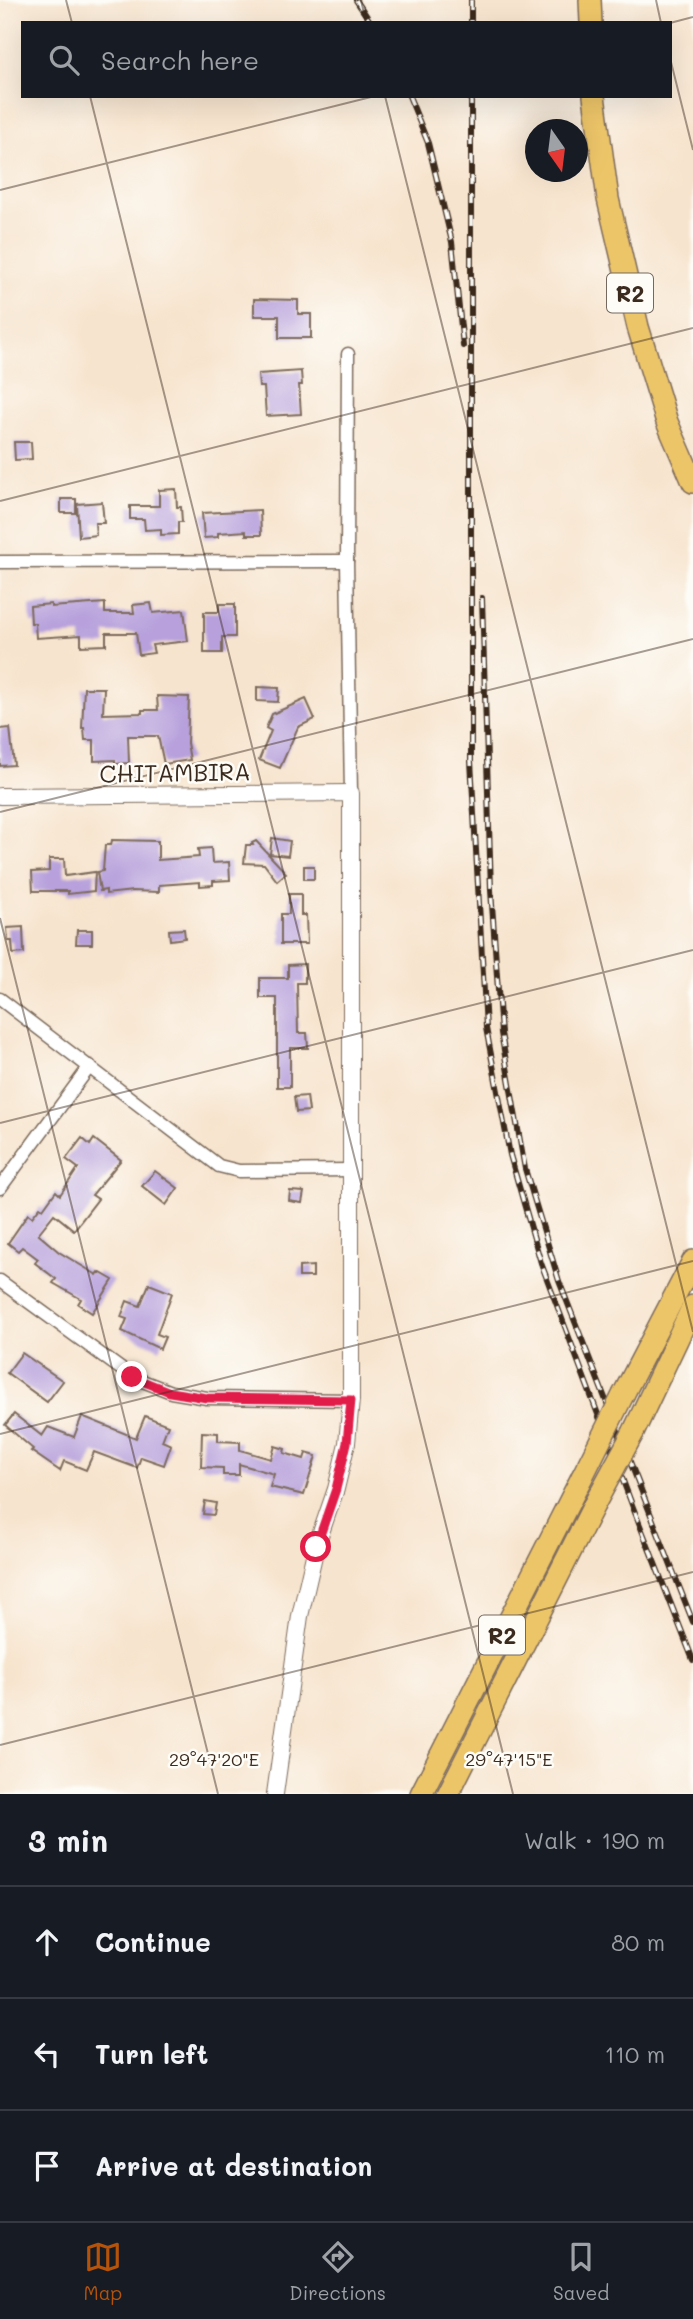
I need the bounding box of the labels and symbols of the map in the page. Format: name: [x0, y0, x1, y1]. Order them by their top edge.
north arrow: [525, 119, 588, 182]
road number: R2: [607, 274, 653, 312]
street label: CHITAMBIRA: [99, 755, 251, 789]
route end: [116, 1361, 147, 1392]
route start: [300, 1531, 331, 1562]
road number: R2: [479, 1616, 525, 1654]
text: 29°47'20"E: [169, 1747, 259, 1771]
text: 29°47'15"E: [465, 1747, 553, 1771]

